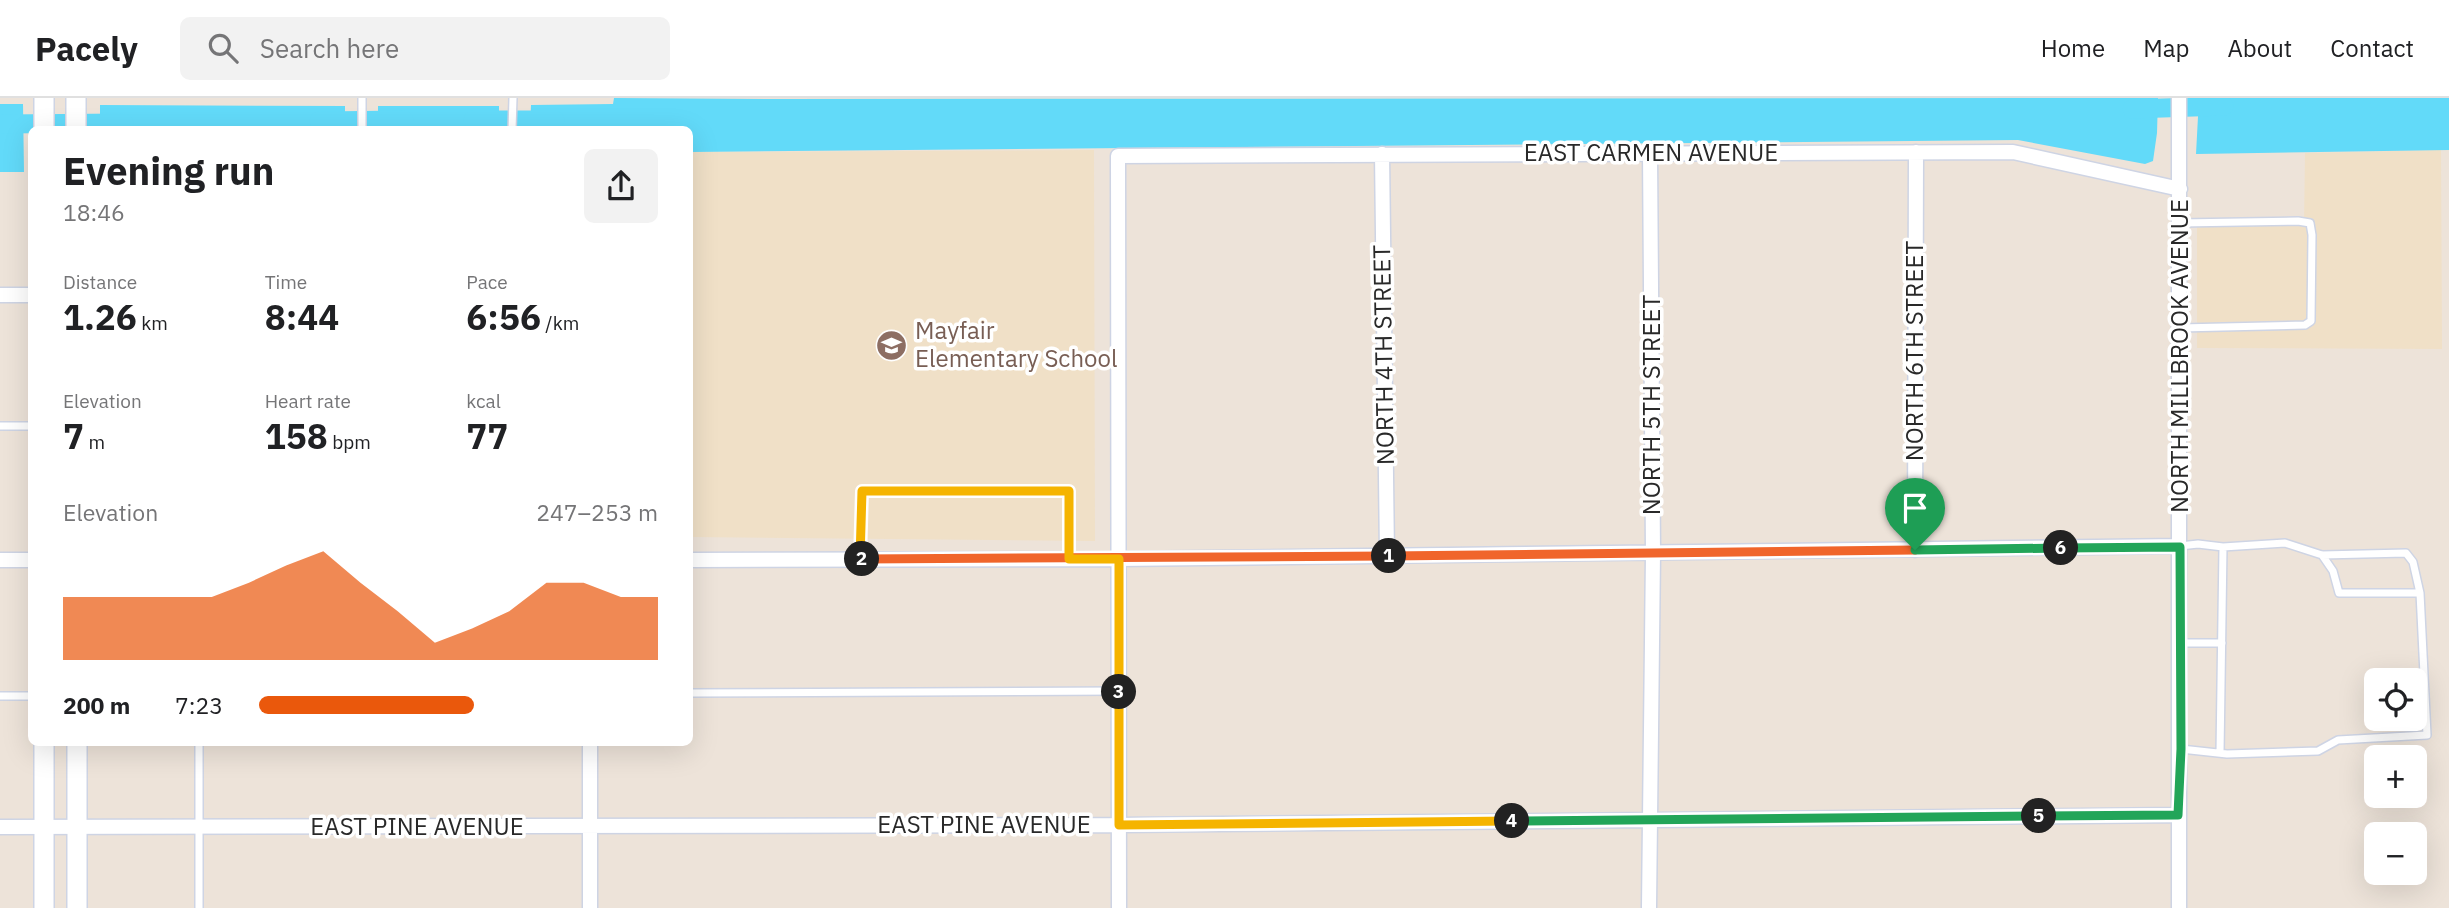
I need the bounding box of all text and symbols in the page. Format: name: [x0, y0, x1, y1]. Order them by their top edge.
search box: [180, 17, 670, 80]
text: Pacely: [35, 27, 138, 70]
icon: search: [204, 29, 242, 67]
text: Search here: [260, 31, 399, 65]
text: Home: [2041, 32, 2105, 64]
text: Map: [2143, 32, 2189, 64]
text: About: [2227, 32, 2292, 64]
text: Contact: [2330, 32, 2414, 64]
street label: EAST CARMEN AVENUE: [1524, 136, 1778, 168]
text: Evening run: [63, 146, 274, 195]
button: share: [584, 149, 658, 223]
text: 18:46: [63, 197, 125, 227]
street label: NORTH MILLBROOK AVENUE: [2163, 199, 2195, 513]
street label: NORTH 6TH STREET: [1898, 241, 1930, 461]
street label: NORTH 4TH STREET: [1365, 244, 1401, 465]
text: Distance: [63, 270, 137, 294]
text: Time: [265, 270, 307, 294]
text: Pace: [466, 270, 508, 294]
text: 1.26: [63, 294, 137, 340]
text: 8:44: [265, 294, 339, 340]
text: 6:56: [466, 294, 541, 340]
street label: NORTH 5TH STREET: [1635, 295, 1667, 515]
text: km: [137, 311, 168, 335]
text: /km: [541, 311, 579, 335]
place label: Mayfair Elementary School: [915, 314, 1117, 374]
school or university icon: Mayfair Elementary School: [875, 328, 909, 362]
text: Elevation: [63, 389, 142, 413]
text: Heart rate: [265, 389, 351, 413]
text: kcal: [466, 389, 501, 413]
text: 7: [63, 413, 84, 459]
text: 158: [265, 413, 328, 459]
text: 77: [466, 413, 508, 459]
text: m: [84, 430, 105, 454]
text: bpm: [328, 430, 371, 454]
pin: [1885, 478, 1945, 550]
icon: arrive: [1896, 489, 1934, 527]
text: Elevation: [63, 497, 158, 527]
text: 247–253 m: [536, 497, 658, 527]
pin: 6: [2044, 531, 2078, 566]
text: 6: [2055, 535, 2066, 559]
pin: 1: [1372, 538, 1406, 574]
pin: 2: [844, 542, 880, 576]
text: 1: [1383, 543, 1394, 567]
text: 2: [856, 546, 867, 570]
map controls: [2364, 668, 2427, 885]
button: locate: [2364, 668, 2427, 731]
pin: 3: [1102, 674, 1136, 710]
text: 3: [1113, 679, 1124, 703]
text: 200 m: [63, 690, 130, 720]
text: 7:23: [175, 690, 223, 720]
button: +: [2364, 745, 2427, 808]
pin: 5: [2022, 798, 2056, 834]
text: 5: [2033, 803, 2044, 827]
pin: 4: [1494, 804, 1530, 838]
street label: EAST PINE AVENUE: [877, 808, 1091, 840]
text: 4: [1506, 808, 1517, 832]
street label: EAST PINE AVENUE: [310, 810, 524, 842]
button: −: [2364, 822, 2427, 885]

